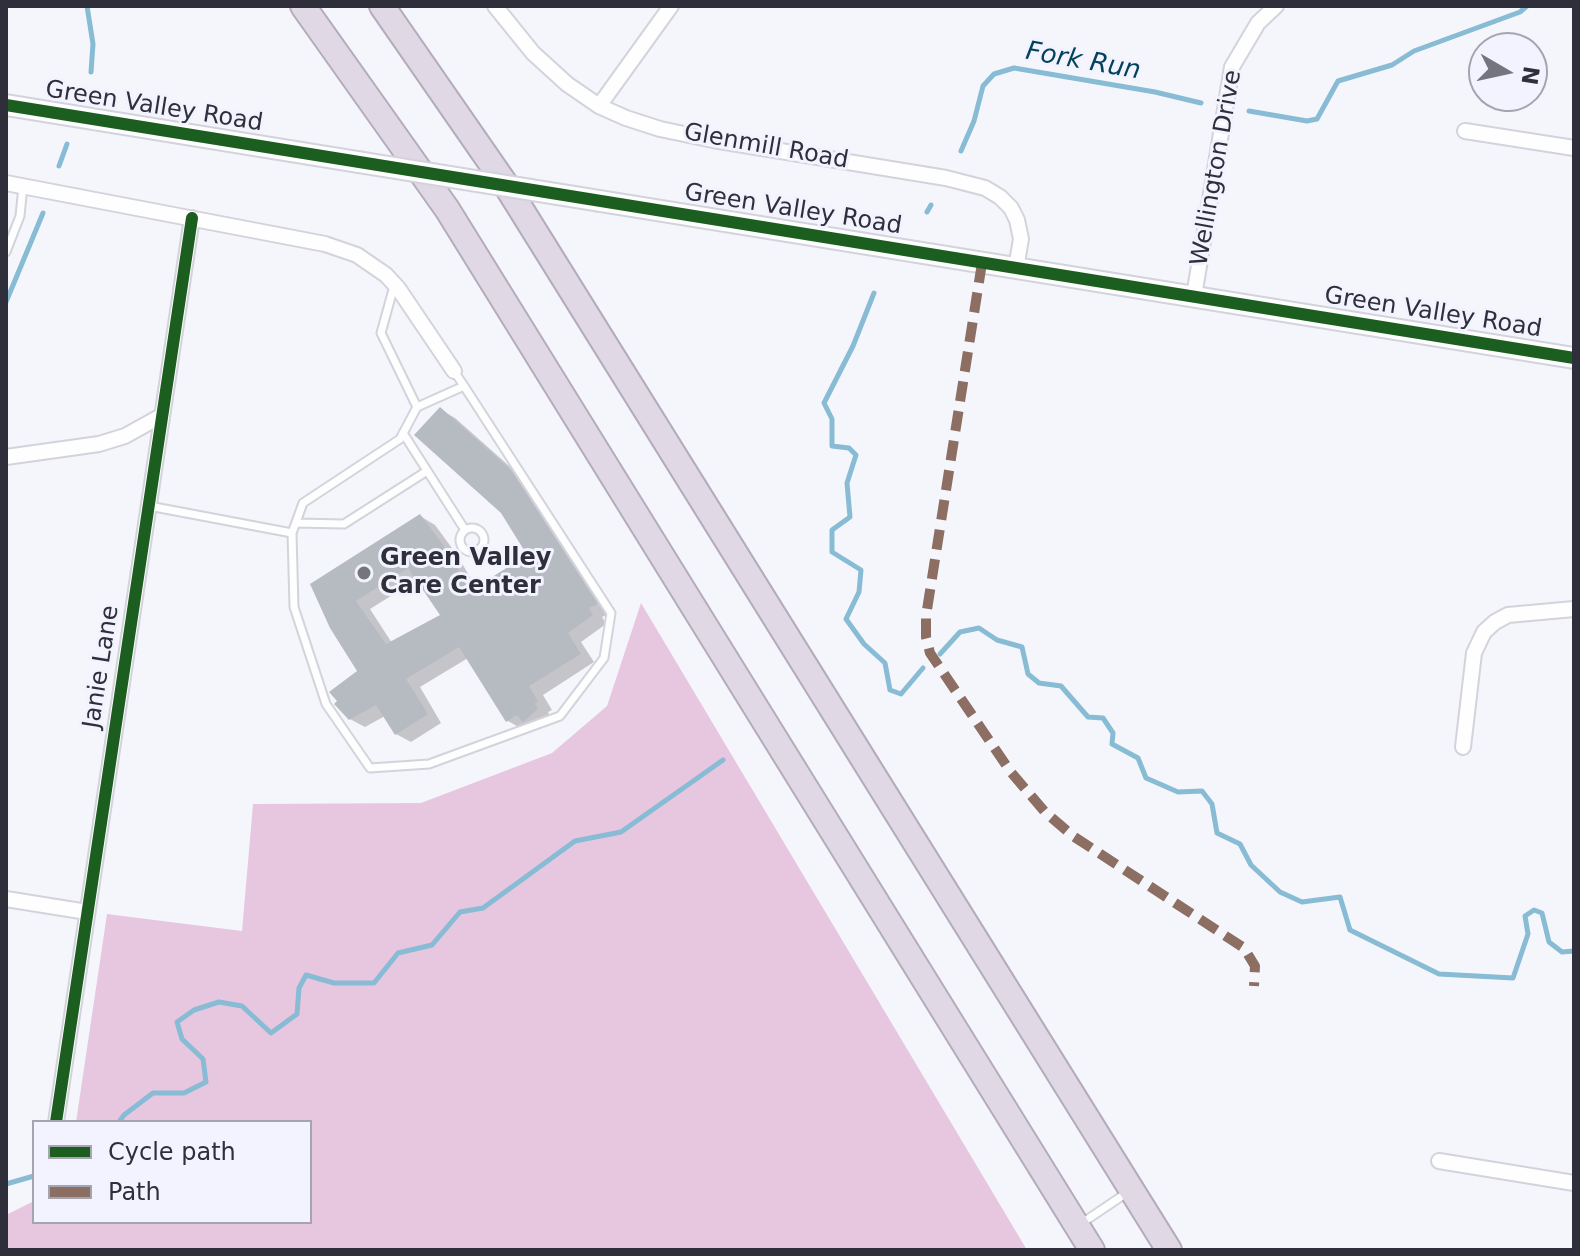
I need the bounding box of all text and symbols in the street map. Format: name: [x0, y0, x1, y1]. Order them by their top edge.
north arrow: [1468, 32, 1548, 112]
water label: Fork Run: [1023, 37, 1143, 87]
text: N: [1516, 64, 1544, 87]
street label: Wellington Drive: [1186, 68, 1248, 268]
street label: Green Valley Road: [43, 76, 265, 138]
street label: Glenmill Road: [682, 118, 850, 176]
street label: Green Valley Road: [682, 179, 904, 241]
street label: Green Valley Road: [1322, 282, 1544, 344]
place label: Green Valley Care Center: [380, 545, 551, 601]
marker: Green Valley Care Center: [355, 564, 373, 582]
street label: Janie Lane: [78, 603, 126, 731]
legend: [32, 1120, 312, 1224]
text: Cycle path: [108, 1138, 236, 1166]
text: Path: [108, 1178, 161, 1206]

